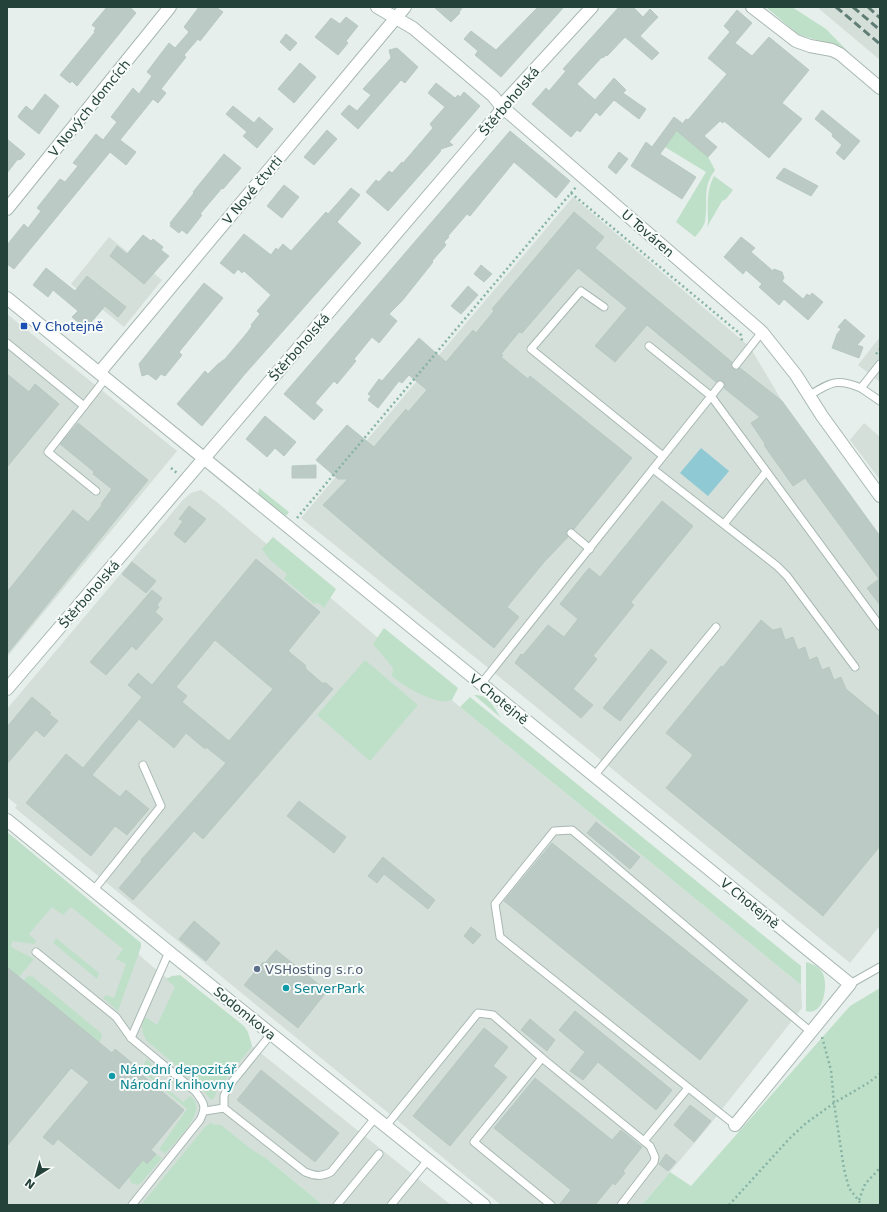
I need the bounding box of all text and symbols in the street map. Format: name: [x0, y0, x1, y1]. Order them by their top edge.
street label: V Nových domcích: [46, 57, 133, 160]
street label: Štěrboholská: [476, 64, 542, 139]
street label: V Nové čtvrti: [219, 153, 285, 228]
street label: U Továren: [618, 207, 677, 260]
street label: Štěrboholská: [266, 310, 333, 384]
place label: V Chotejně: [32, 319, 103, 334]
marker: V Chotejně: [19, 321, 29, 331]
street label: Štěrboholská: [56, 557, 123, 631]
street label: V Chotejně: [466, 671, 531, 728]
street label: V Chotejně: [717, 875, 782, 932]
place label: VSHosting s.r.o: [265, 962, 363, 977]
marker: VSHosting s.r.o: [252, 964, 262, 974]
place label: ServerPark: [294, 981, 365, 996]
marker: ServerPark: [281, 983, 291, 993]
street label: Sodomkova: [211, 984, 279, 1043]
place label: Národní depozitář Národní knihovny: [120, 1062, 237, 1092]
marker: Národní depozitář Národní knihovny: [107, 1071, 117, 1081]
north arrow: [16, 1156, 56, 1196]
text: N: [23, 1176, 38, 1192]

